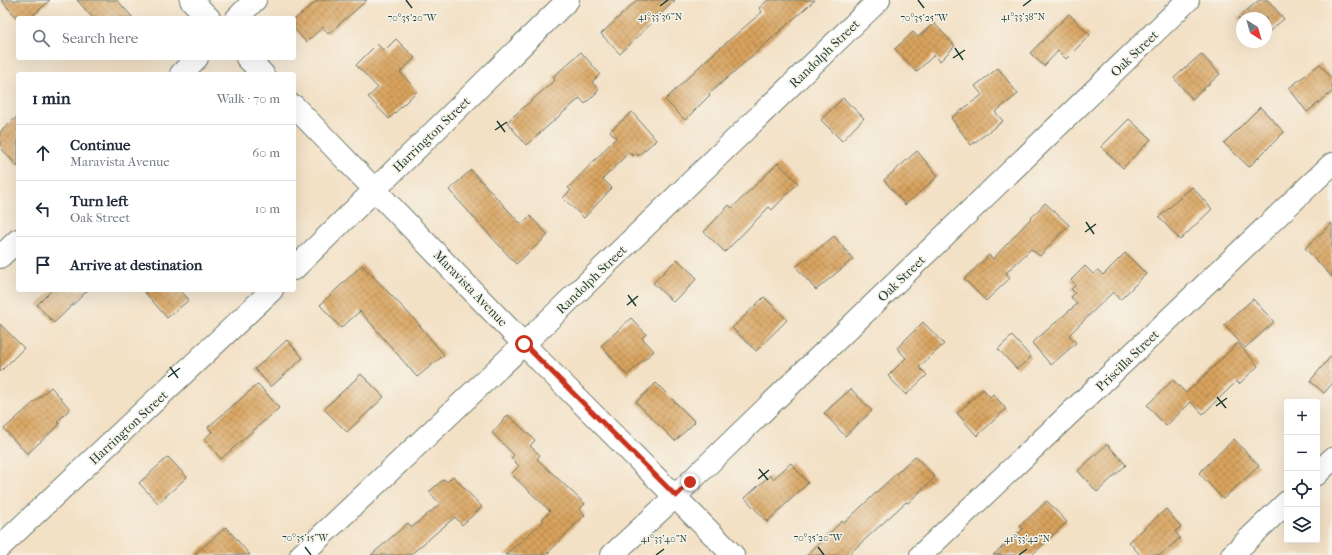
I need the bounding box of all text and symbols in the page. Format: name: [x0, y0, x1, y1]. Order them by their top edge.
text: 41°33'36"N: [638, 11, 683, 23]
text: 41°33'38"N: [1001, 11, 1045, 23]
text: 70°35'20"W: [388, 12, 438, 24]
text: 70°35'25"W: [900, 12, 949, 24]
north arrow: [1236, 12, 1272, 48]
search box: [16, 16, 296, 60]
street label: Randolph Street: [786, 16, 863, 91]
icon: search: [30, 27, 52, 49]
street label: Oak Street: [1108, 27, 1161, 80]
text: Search here: [62, 29, 138, 47]
text: 1 min: [32, 88, 71, 108]
text: Walk · 70 m: [217, 91, 280, 106]
street label: Harrington Street: [390, 93, 473, 175]
text: Continue: [70, 136, 130, 154]
icon: ahead: [32, 142, 54, 164]
text: 60 m: [252, 145, 280, 160]
text: Maravista Avenue: [70, 154, 170, 169]
text: Turn left: [70, 192, 128, 210]
icon: left: [32, 198, 54, 220]
text: 10 m: [255, 201, 280, 216]
text: Oak Street: [70, 210, 130, 225]
street label: Randolph Street: [553, 242, 630, 317]
street label: Maravista Avenue: [431, 247, 511, 330]
street label: Oak Street: [875, 252, 928, 305]
icon: arrive: [32, 254, 54, 276]
text: Arrive at destination: [70, 256, 202, 274]
street label: Priscilla Street: [1093, 326, 1162, 394]
route start: [515, 335, 533, 353]
street label: Harrington Street: [86, 387, 171, 468]
map controls: [1284, 399, 1320, 543]
button: +: [1284, 399, 1320, 435]
button: −: [1284, 435, 1320, 471]
button: locate: [1284, 471, 1320, 507]
route end: [681, 473, 699, 491]
button: layers: [1284, 507, 1320, 543]
text: 70°35'15"W: [282, 532, 329, 544]
text: 70°35'20"W: [794, 532, 844, 544]
text: 41°33'40"N: [641, 533, 688, 545]
text: 41°33'42"N: [1004, 533, 1050, 545]

